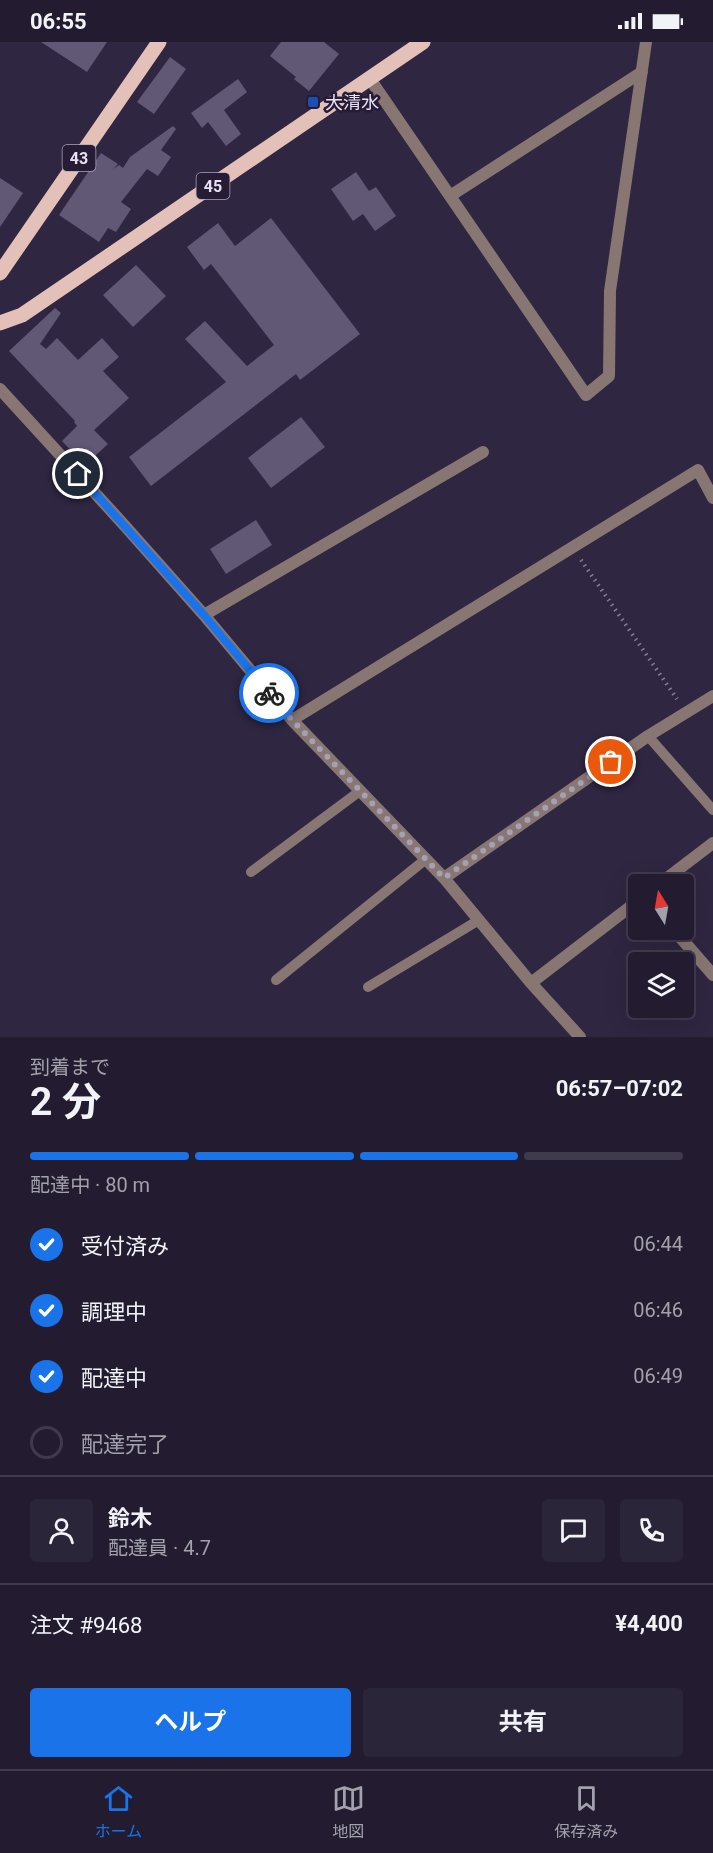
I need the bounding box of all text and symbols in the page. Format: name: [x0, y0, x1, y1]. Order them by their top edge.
text: 06:55: [30, 9, 87, 34]
place label: 大清水: [325, 92, 379, 113]
marker: 大清水: [306, 95, 320, 109]
road number: 43: [62, 145, 96, 171]
road number: 45: [196, 173, 230, 199]
pin: [52, 448, 103, 499]
icon: home: [61, 457, 94, 490]
courier: [239, 663, 299, 723]
icon: bike: [253, 677, 286, 710]
pin: [585, 736, 636, 787]
icon: bag: [594, 745, 627, 778]
north arrow: [628, 874, 694, 940]
map controls: [628, 874, 694, 1018]
button: layers: [628, 952, 694, 1018]
text: 到着まで: [30, 1055, 110, 1079]
text: 06:57–07:02: [556, 1076, 683, 1101]
text: 2 分: [30, 1079, 101, 1125]
text: 配達中 · 80 m: [30, 1173, 150, 1197]
icon: check: [30, 1228, 63, 1261]
text: 06:44: [633, 1232, 683, 1256]
text: 受付済み: [81, 1234, 169, 1259]
icon: check: [30, 1294, 63, 1327]
text: 06:46: [633, 1298, 683, 1322]
text: 調理中: [81, 1300, 147, 1325]
icon: check: [30, 1360, 63, 1393]
text: 06:49: [633, 1364, 683, 1388]
text: 配達中: [81, 1366, 147, 1391]
text: 配達完了: [81, 1432, 169, 1457]
button: person: [30, 1499, 93, 1562]
button: chat: [542, 1499, 605, 1562]
button: phone: [620, 1499, 683, 1562]
text: 鈴木: [108, 1506, 152, 1531]
text: 配達員 · 4.7: [108, 1536, 211, 1560]
text: ¥4,400: [615, 1611, 683, 1636]
text: 注文 #9468: [30, 1613, 142, 1638]
button: ヘルプ: [30, 1688, 351, 1757]
button: 共有: [363, 1688, 683, 1757]
tab: ホーム: [95, 1782, 142, 1842]
tab: 地図: [332, 1782, 365, 1842]
tab: 保存済み: [554, 1782, 618, 1842]

